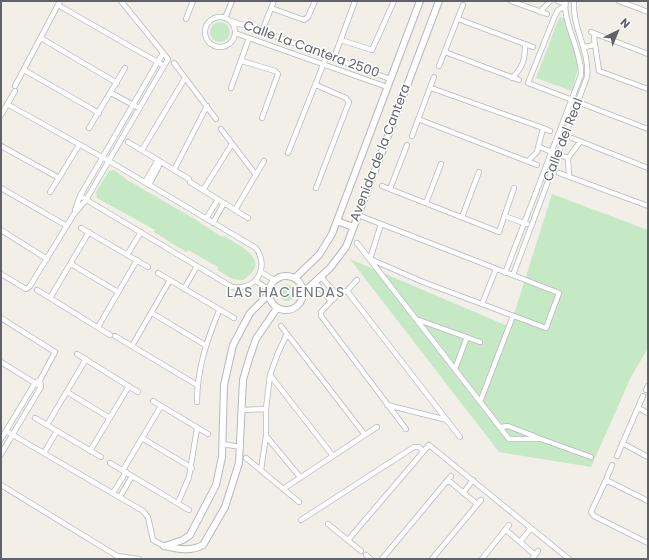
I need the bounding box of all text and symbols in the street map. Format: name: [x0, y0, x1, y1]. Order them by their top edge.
north arrow: [597, 12, 637, 52]
text: N: [617, 15, 634, 32]
street label: Calle La Cantera 2500: [241, 18, 381, 82]
street label: Avenida de la Cantera: [348, 82, 414, 224]
street label: Calle del Real: [541, 96, 587, 184]
district label: LAS HACIENDAS: [227, 285, 345, 301]

